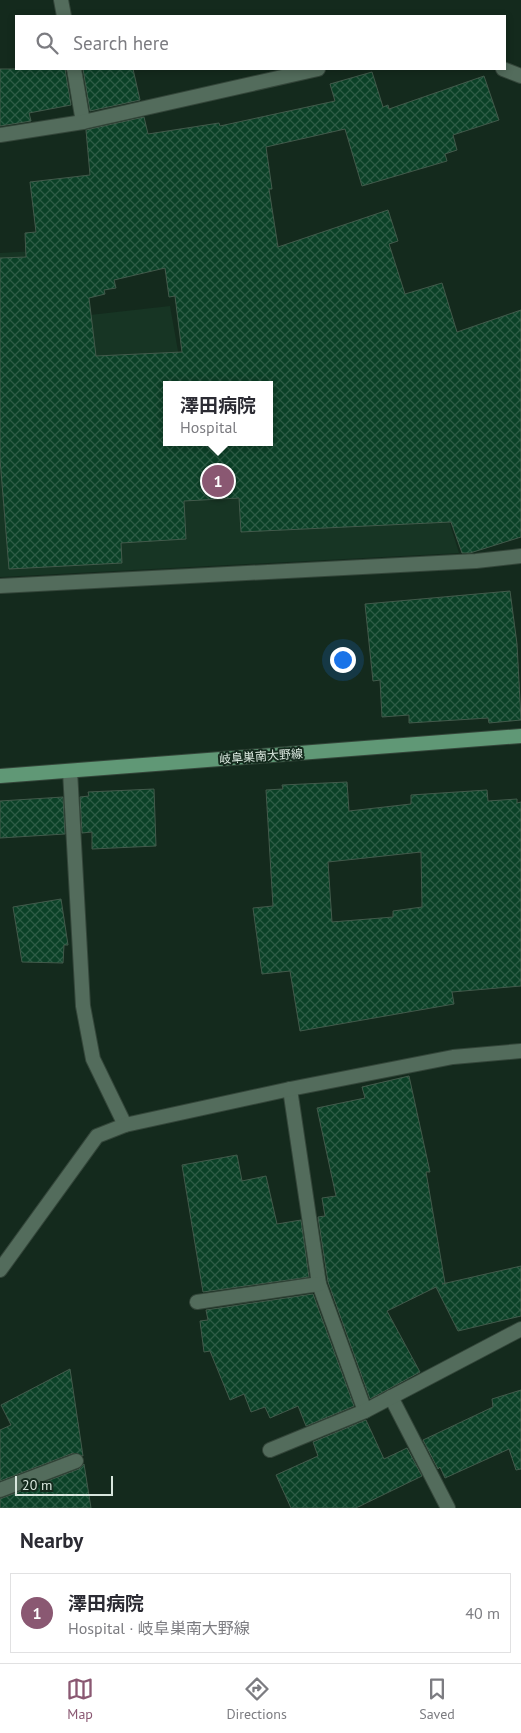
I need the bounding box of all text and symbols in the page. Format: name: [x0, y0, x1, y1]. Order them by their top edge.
search box: [15, 15, 506, 70]
icon: search: [33, 29, 61, 57]
text: Search here: [73, 31, 169, 55]
popup: [163, 381, 273, 446]
text: 澤田病院: [180, 393, 256, 417]
text: Hospital: [180, 417, 237, 437]
pin: 1: [202, 462, 234, 500]
your location: [330, 647, 356, 673]
street label: 岐阜巣南大野線: [219, 746, 303, 766]
scale bar: [15, 1473, 112, 1496]
text: 20 m: [22, 1476, 52, 1494]
text: Nearby: [20, 1527, 83, 1554]
text: 澤田病院: [68, 1591, 144, 1615]
text: 1: [32, 1603, 42, 1623]
text: 40 m: [465, 1603, 500, 1623]
text: Hospital · 岐阜巣南大野線: [68, 1618, 250, 1638]
tab: Map: [66, 1675, 94, 1723]
tab: Directions: [226, 1675, 287, 1723]
tab: Saved: [419, 1675, 455, 1723]

